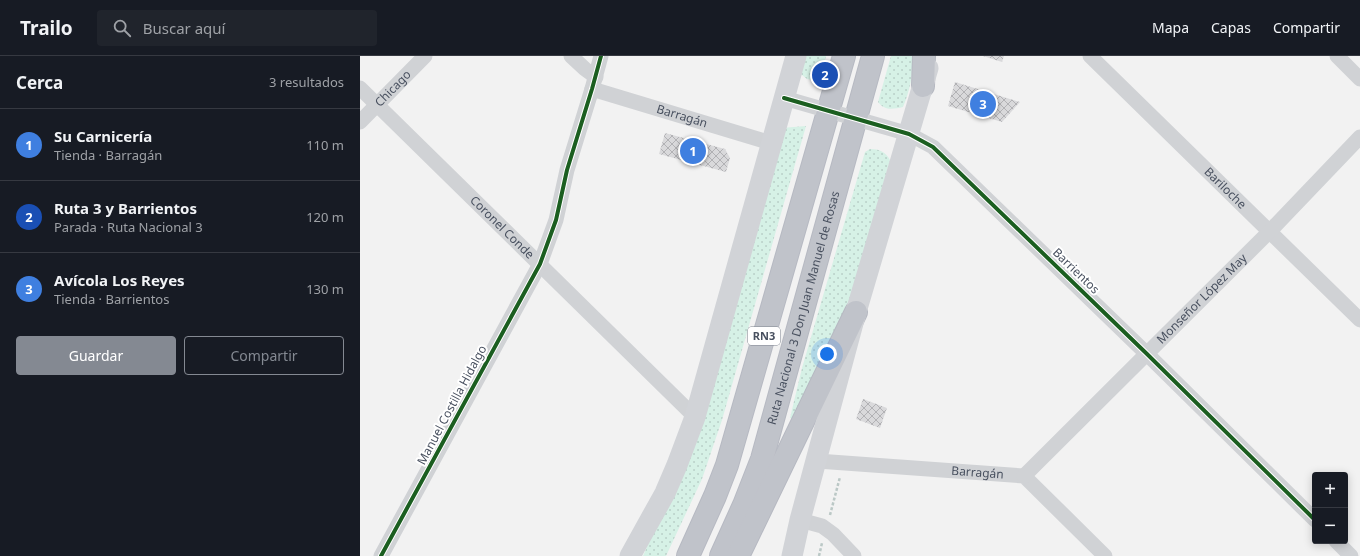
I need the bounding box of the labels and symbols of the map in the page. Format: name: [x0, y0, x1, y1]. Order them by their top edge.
pin: 2: [812, 60, 838, 90]
street label: Chicago: [371, 66, 415, 110]
pin: 3: [970, 89, 996, 119]
street label: Barragán: [655, 100, 710, 131]
pin: 1: [680, 136, 706, 166]
street label: Bariloche: [1201, 163, 1251, 213]
street label: Ruta Nacional 3 Don Juan Manuel de Rosas: [763, 189, 843, 427]
street label: Coronel Conde: [467, 192, 538, 263]
street label: Barrientos: [1049, 244, 1104, 297]
street label: Monseñor López May: [1153, 249, 1251, 347]
road number: RN3: [748, 327, 780, 345]
street label: Manuel Costilla Hidalgo: [413, 342, 490, 468]
your location: [817, 344, 837, 364]
street label: Barragán: [951, 462, 1004, 483]

